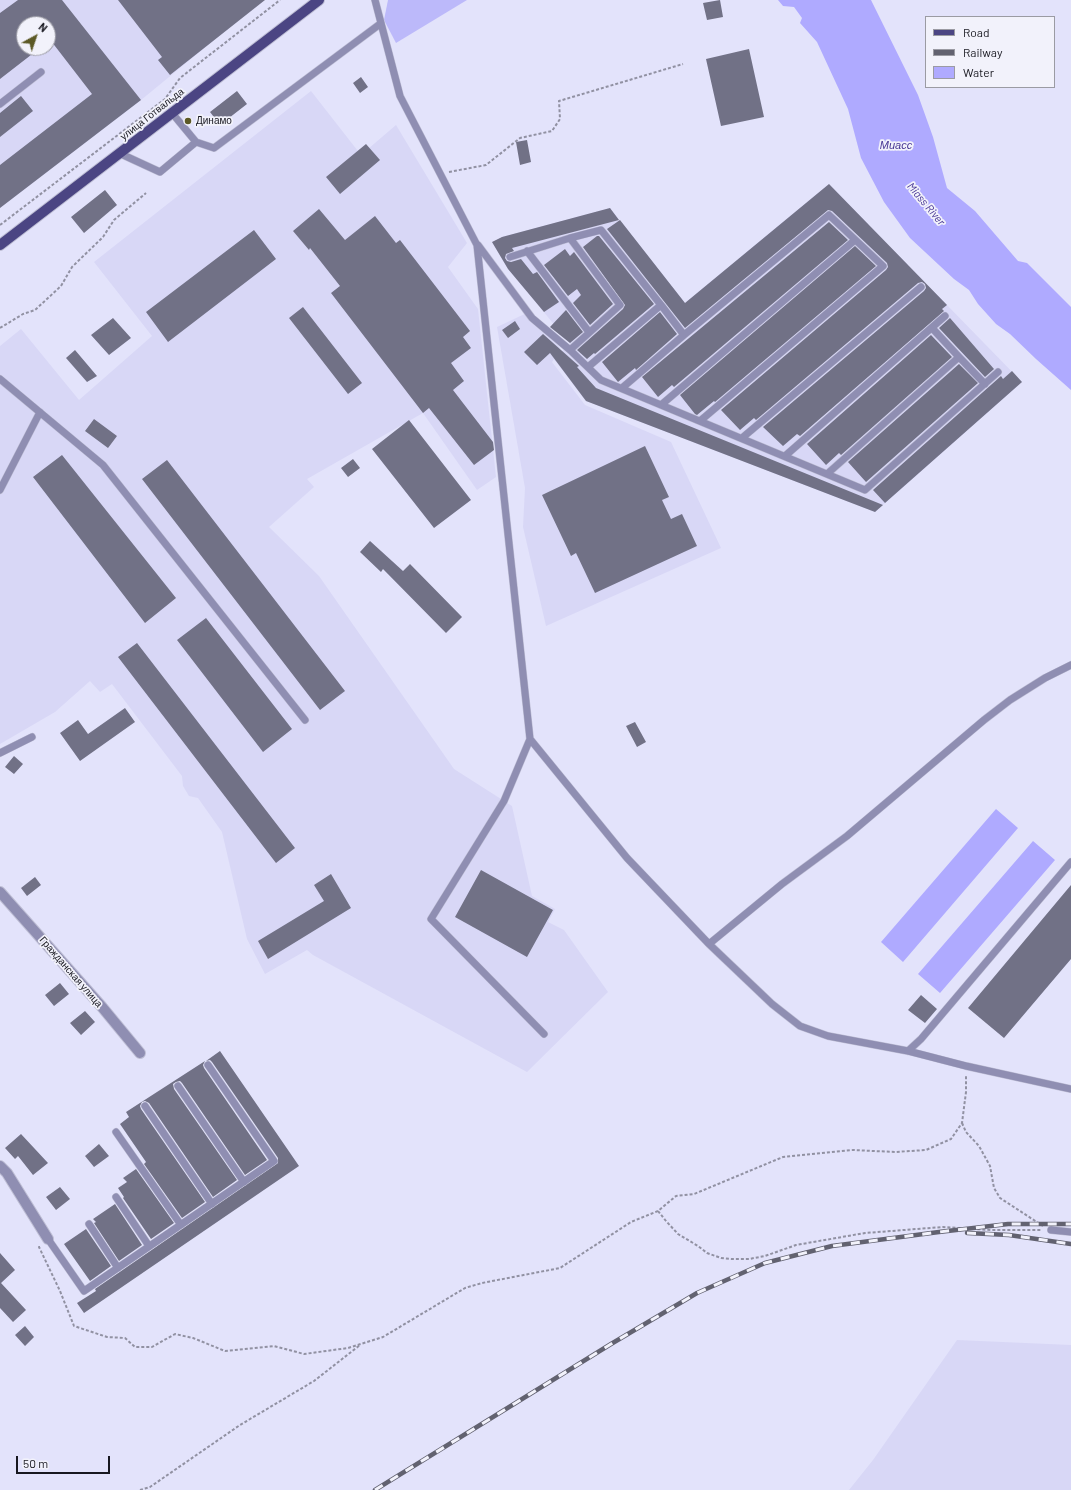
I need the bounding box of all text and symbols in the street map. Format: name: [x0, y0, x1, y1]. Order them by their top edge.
north arrow: [16, 16, 56, 56]
legend: [925, 16, 1055, 88]
text: N: [36, 20, 50, 35]
text: Road: [963, 25, 990, 39]
text: Railway: [963, 45, 1002, 59]
text: Water: [963, 65, 994, 79]
street label: улица Готвальда: [118, 85, 186, 143]
place label: Динамо: [196, 115, 232, 127]
marker: Динамо: [183, 116, 193, 126]
water label: Миасс: [880, 138, 912, 152]
water label: Miass River: [904, 180, 948, 228]
street label: Гражданская улица: [37, 934, 105, 1010]
scale bar: [18, 1448, 112, 1474]
text: 50 m: [23, 1456, 48, 1470]

